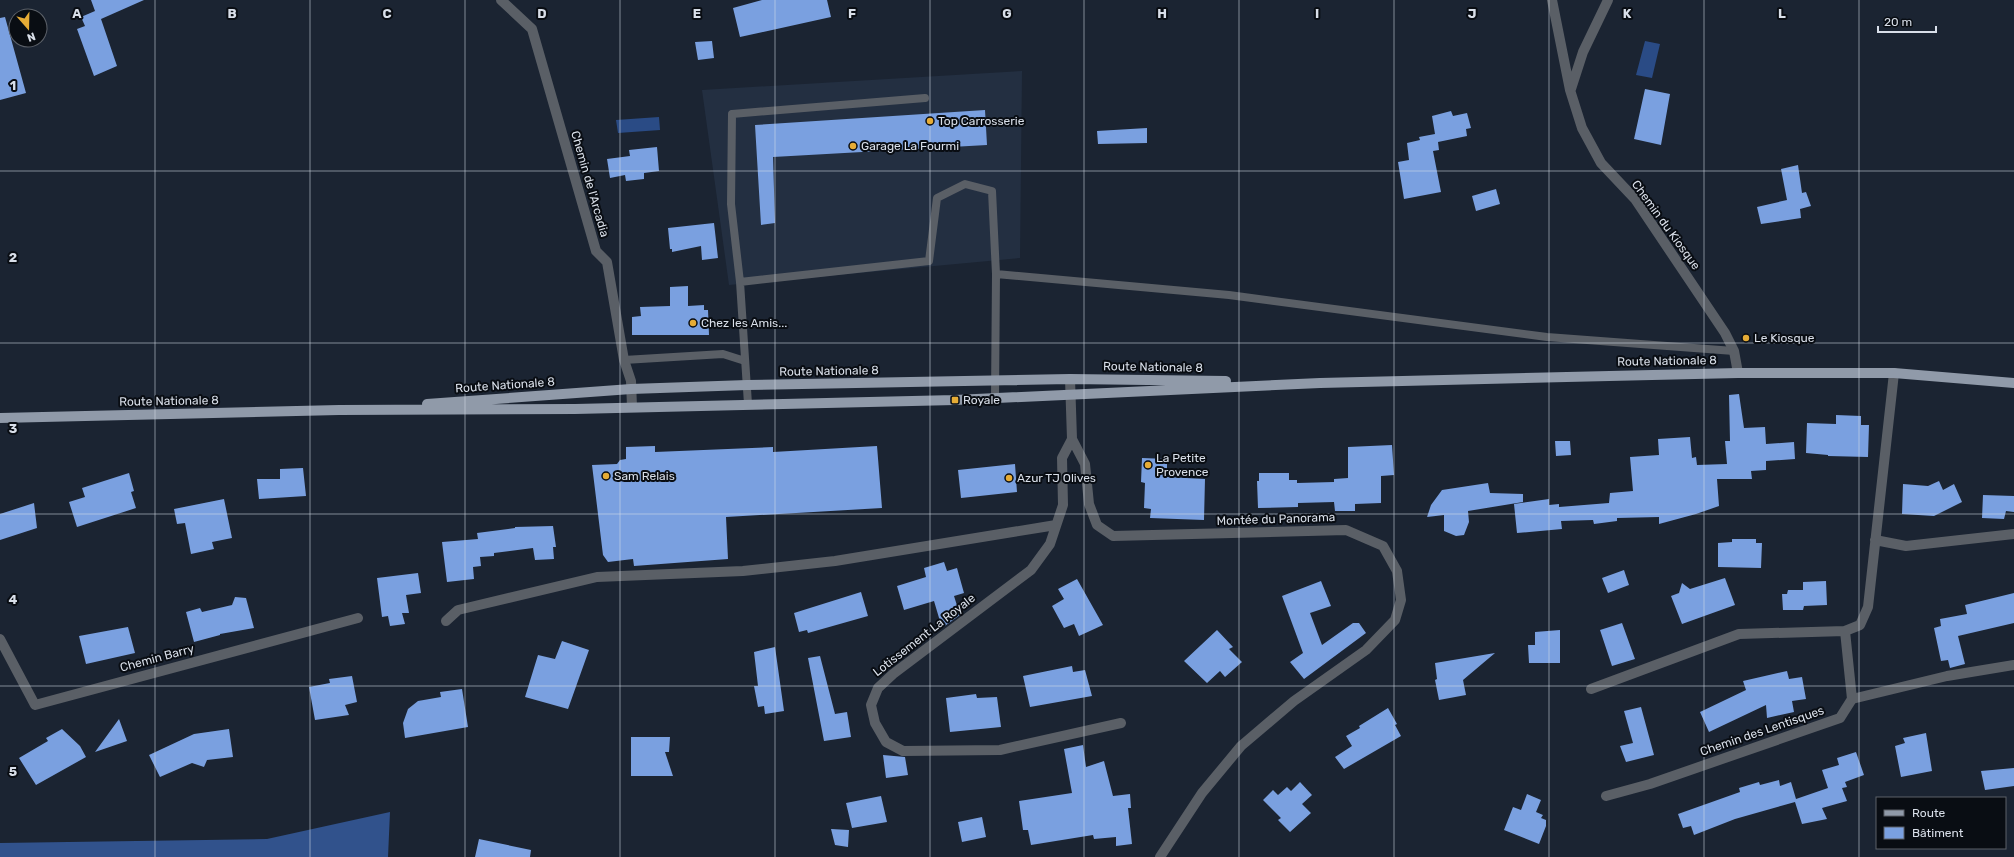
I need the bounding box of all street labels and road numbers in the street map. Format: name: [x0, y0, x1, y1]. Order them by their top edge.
street label: Chemin de l'Arcadia: [568, 129, 612, 239]
street label: Chemin du Kiosque: [1629, 177, 1703, 273]
street label: Route Nationale 8: [1617, 353, 1717, 369]
street label: Route Nationale 8: [1103, 359, 1203, 375]
street label: Route Nationale 8: [779, 363, 879, 379]
street label: Route Nationale 8: [455, 375, 555, 395]
street label: Route Nationale 8: [119, 393, 219, 409]
street label: Montée du Panorama: [1216, 510, 1336, 528]
street label: Lotissement La Royale: [870, 591, 978, 679]
street label: Chemin Barry: [118, 641, 196, 675]
street label: Chemin des Lentisques: [1698, 703, 1826, 759]

